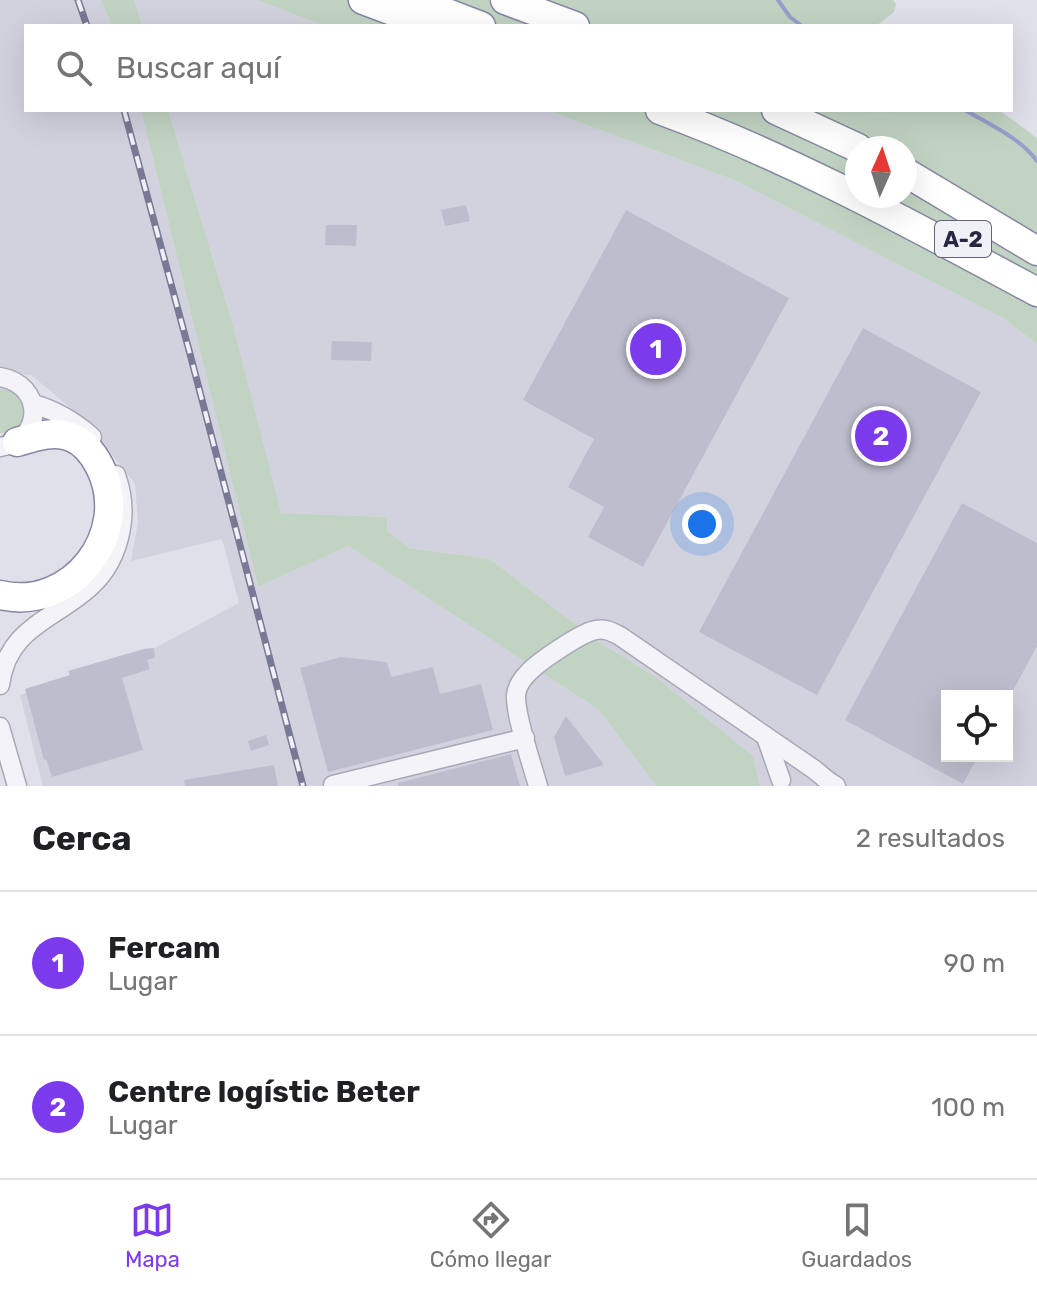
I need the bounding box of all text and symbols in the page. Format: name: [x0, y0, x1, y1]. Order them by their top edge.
search box: [24, 24, 1013, 112]
icon: search: [52, 46, 96, 90]
text: Buscar aquí: [116, 50, 280, 86]
north arrow: [845, 136, 917, 208]
road number: A-2: [935, 221, 991, 257]
pin: 1: [630, 319, 682, 379]
pin: 2: [855, 406, 907, 466]
your location: [682, 504, 722, 544]
map controls: [941, 690, 1013, 762]
button: locate: [941, 690, 1013, 762]
text: Cerca: [32, 818, 131, 859]
text: 2 resultados: [856, 823, 1005, 854]
text: Fercam: [108, 930, 220, 966]
text: 1: [52, 948, 64, 979]
text: 90 m: [944, 948, 1005, 979]
text: Lugar: [108, 966, 178, 997]
text: Centre logístic Beter: [108, 1074, 420, 1110]
text: 2: [50, 1092, 66, 1123]
text: 100 m: [931, 1092, 1005, 1123]
text: Lugar: [108, 1110, 178, 1141]
tab: Mapa: [125, 1198, 180, 1273]
tab: Cómo llegar: [430, 1198, 551, 1273]
tab: Guardados: [801, 1198, 912, 1273]

